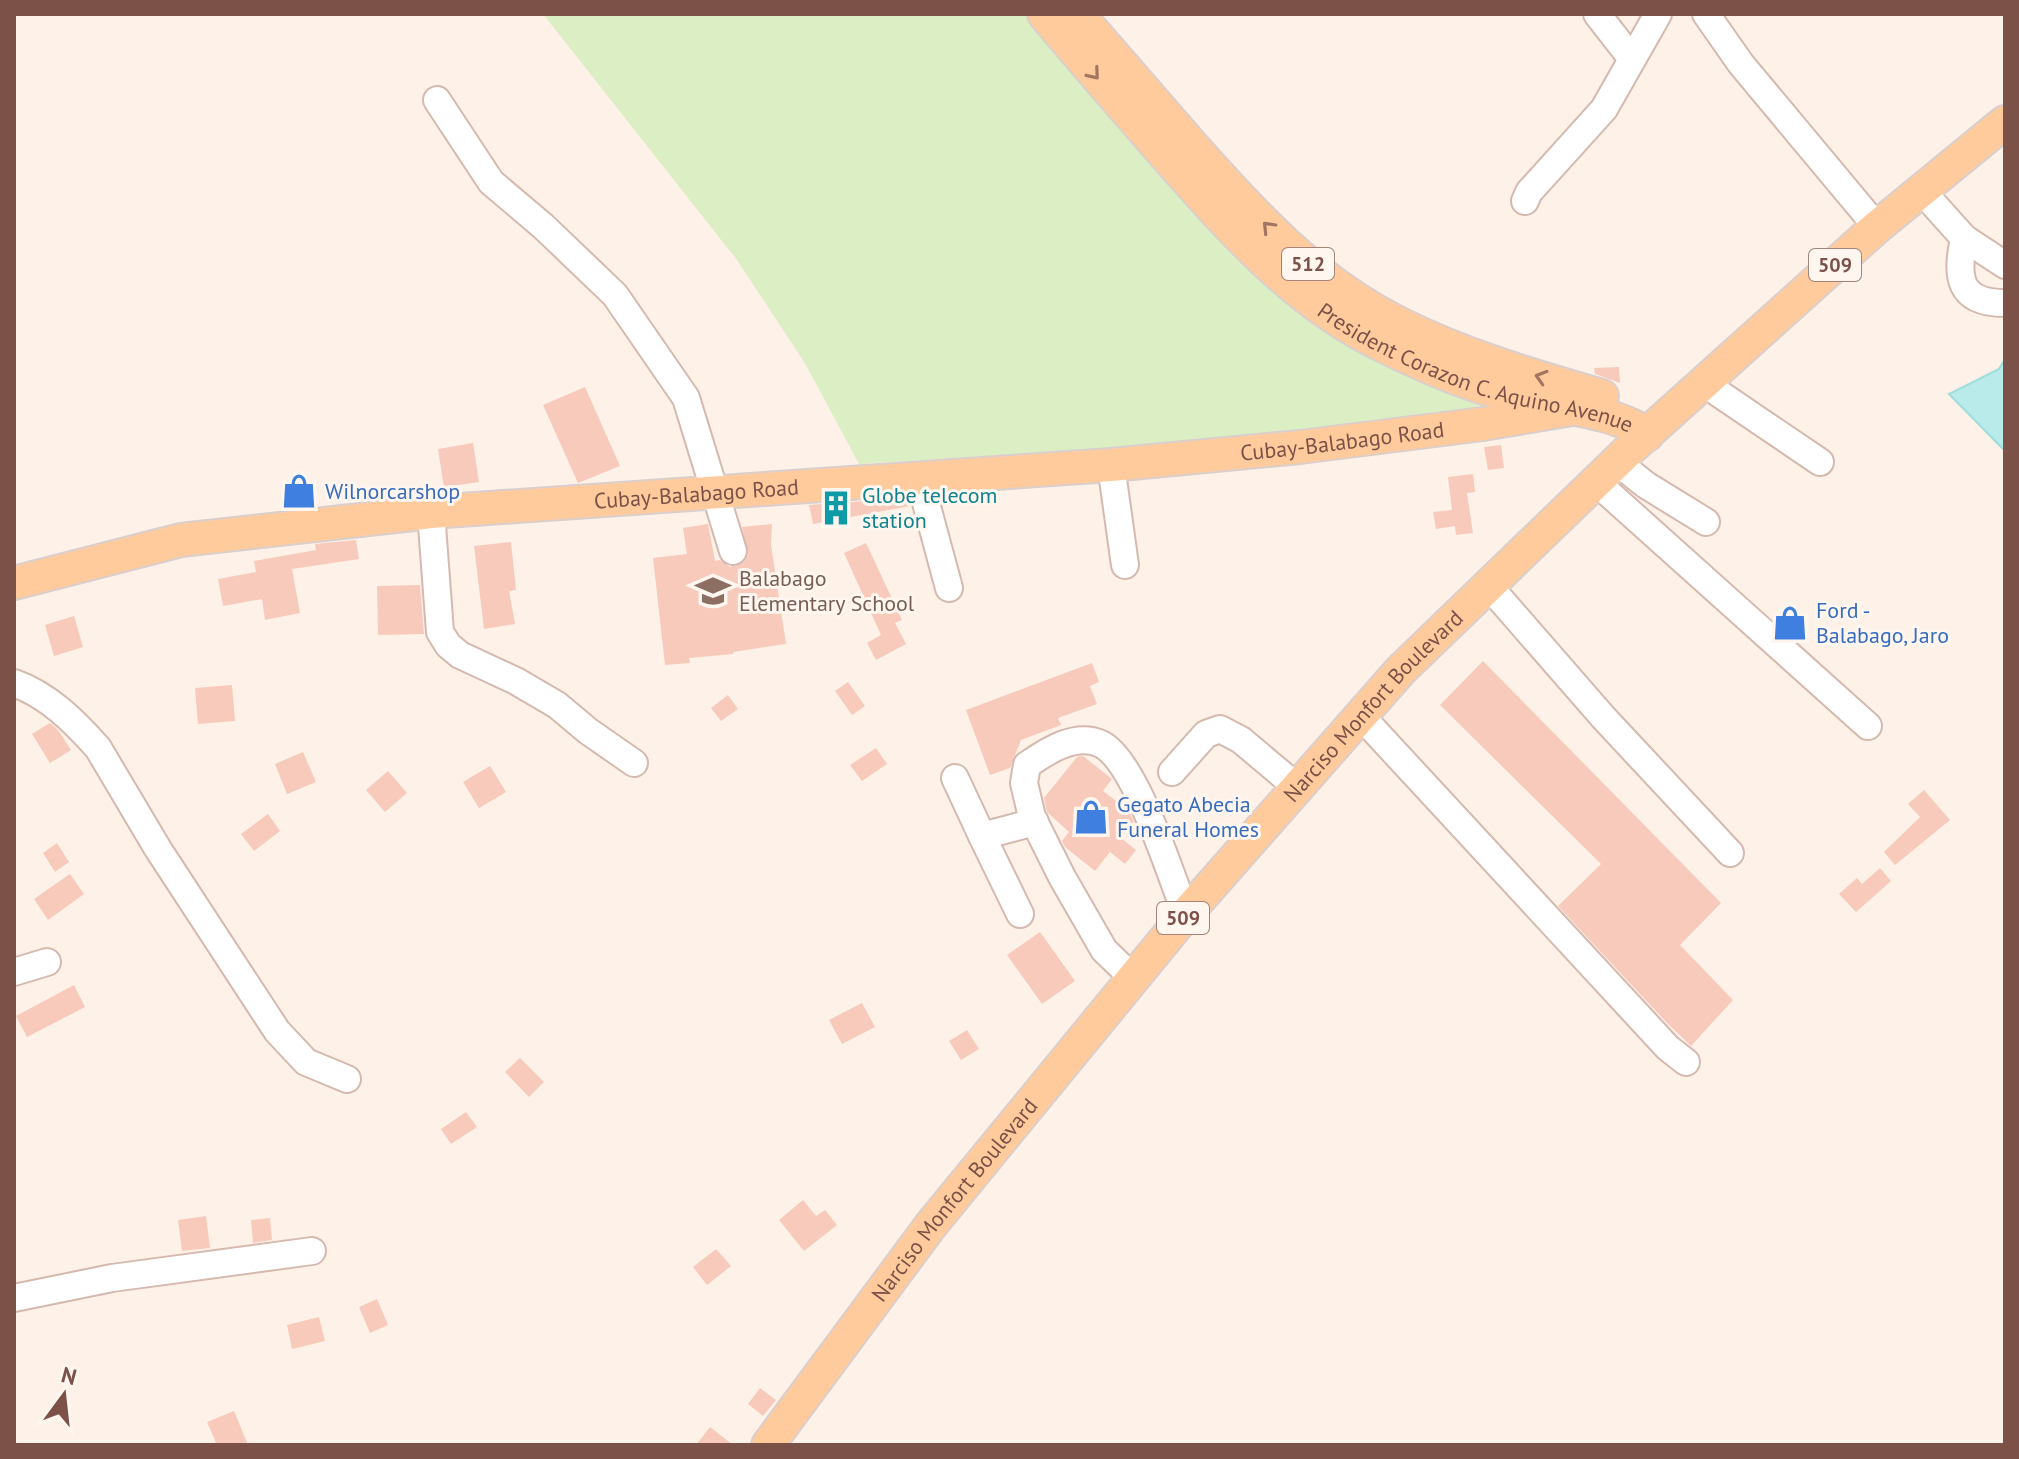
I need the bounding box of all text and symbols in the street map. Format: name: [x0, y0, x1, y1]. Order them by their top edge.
one-way arrow: [1084, 64, 1099, 79]
one-way arrow: [1262, 222, 1277, 236]
road number: 512: [1282, 248, 1334, 280]
road number: 509: [1809, 249, 1861, 281]
street label: President Corazon C. Aquino Avenue: [1312, 296, 1638, 438]
one-way arrow: [1535, 370, 1548, 386]
street label: Cubay-Balabago Road: [1239, 415, 1446, 467]
shop icon: Wilnorcarshop: [280, 472, 318, 510]
street label: Cubay-Balabago Road: [593, 473, 800, 515]
place label: Wilnorcarshop: [325, 477, 460, 505]
place label: Globe telecom station: [862, 481, 997, 534]
building icon: Globe telecom station: [817, 489, 855, 527]
place label: Balabago Elementary School: [739, 564, 915, 617]
school or university icon: Balabago Elementary School: [694, 572, 732, 610]
place label: Ford - Balabago, Jaro: [1816, 596, 1949, 649]
street label: Narciso Monfort Boulevard: [1277, 604, 1469, 808]
shop icon: Ford - Balabago, Jaro: [1771, 604, 1809, 642]
place label: Gegato Abecia Funeral Homes: [1117, 790, 1259, 843]
shop icon: Gegato Abecia Funeral Homes: [1072, 798, 1110, 836]
road number: 509: [1157, 902, 1209, 934]
street label: Narciso Monfort Boulevard: [865, 1092, 1043, 1307]
north arrow: [24, 1355, 104, 1435]
text: N: [59, 1360, 80, 1391]

